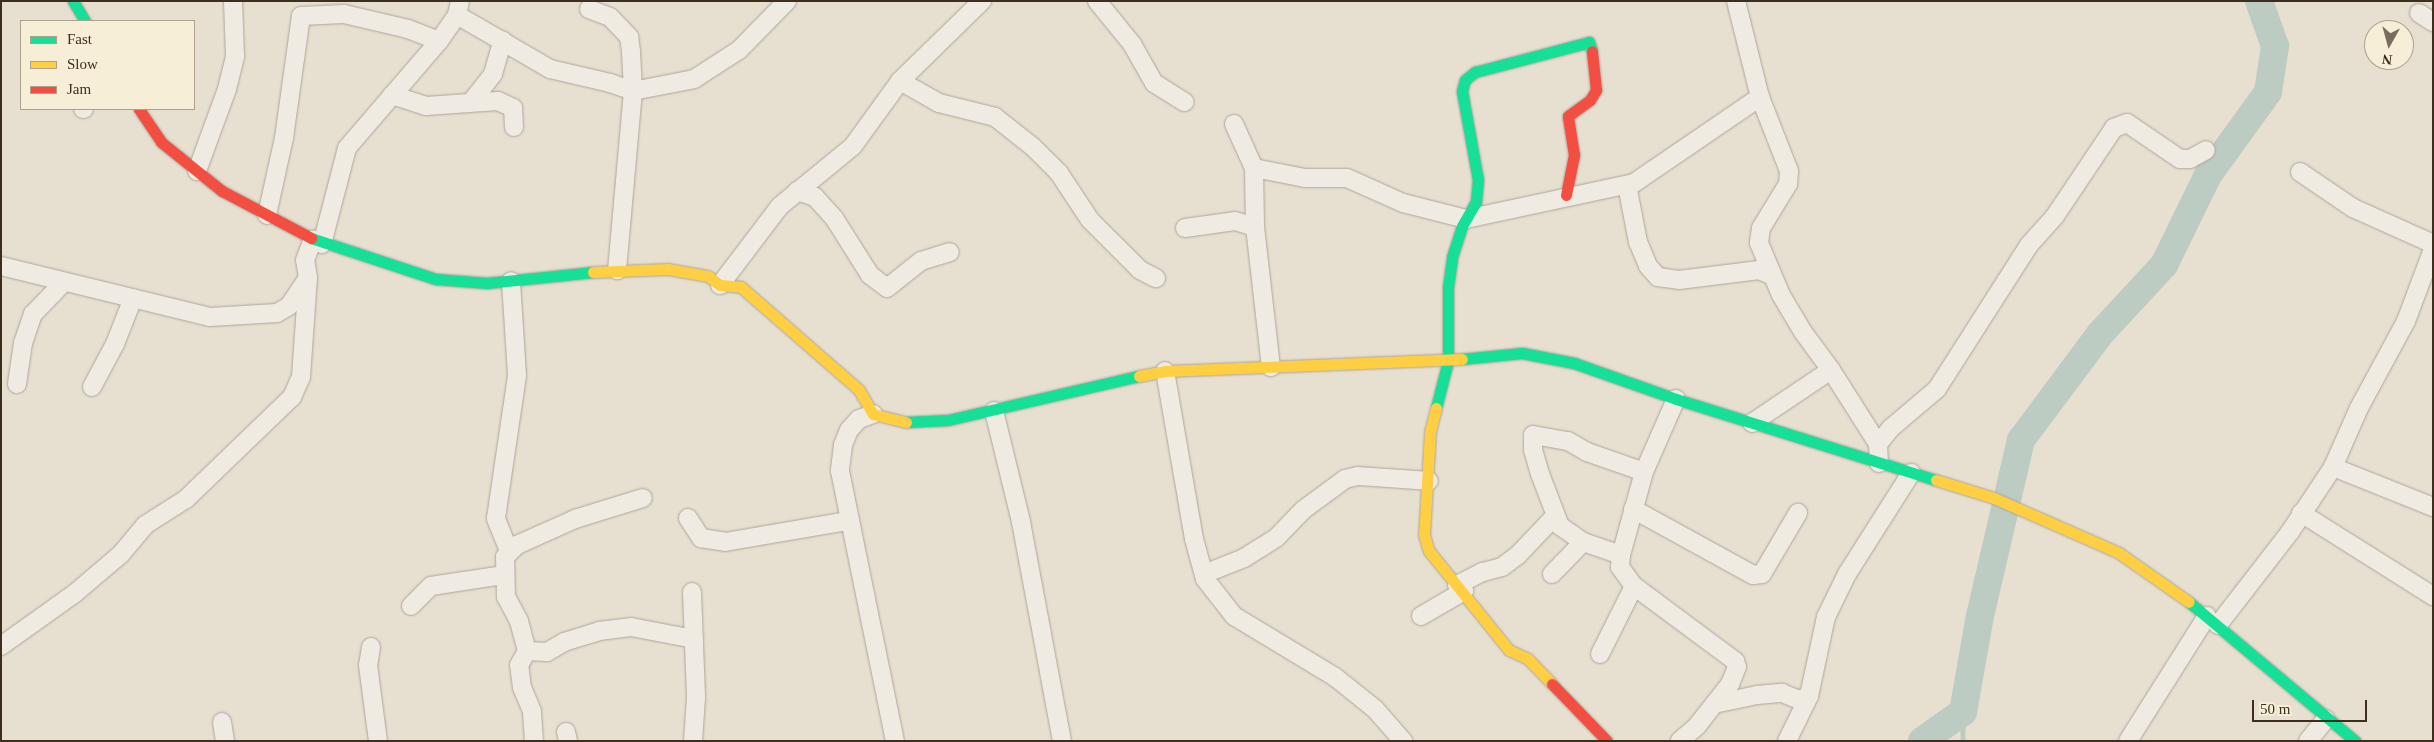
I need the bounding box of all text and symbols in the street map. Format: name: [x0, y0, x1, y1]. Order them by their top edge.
legend: [20, 20, 195, 110]
north arrow: [2364, 20, 2414, 70]
text: Fast: [67, 31, 92, 47]
text: N: [2381, 51, 2393, 67]
text: Slow: [67, 56, 98, 72]
text: Jam: [67, 81, 91, 97]
scale bar: [2254, 690, 2369, 722]
text: 50 m: [2260, 701, 2290, 717]

